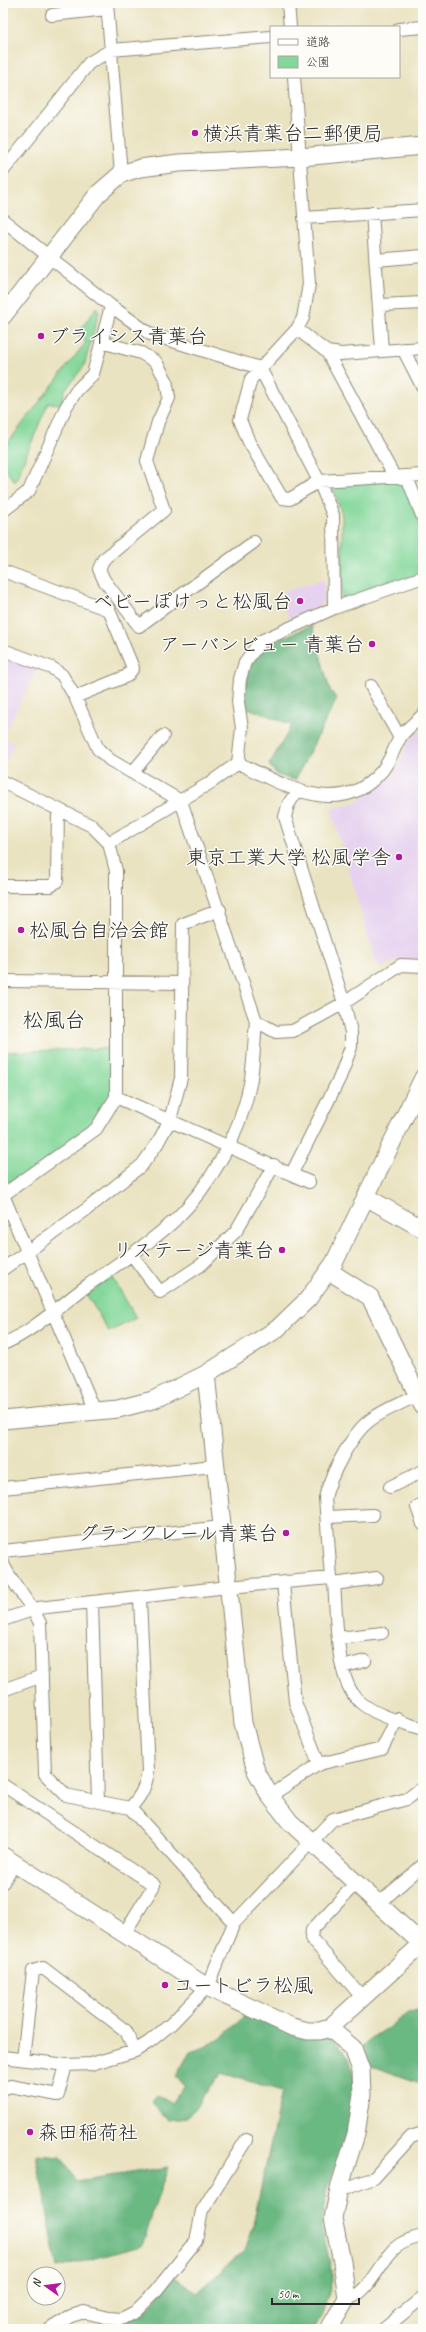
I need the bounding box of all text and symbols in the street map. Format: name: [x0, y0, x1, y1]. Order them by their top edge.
legend: [270, 26, 400, 78]
text: 道路: [306, 34, 330, 50]
text: 公園: [306, 54, 330, 70]
place label: 横浜青葉台二郵便局: [203, 121, 383, 146]
marker: 横浜青葉台二郵便局: [190, 128, 200, 138]
place label: ブライシス青葉台: [49, 324, 207, 349]
marker: ブライシス青葉台: [36, 331, 46, 341]
place label: ベビーぽけっと松風台: [93, 589, 292, 614]
marker: ベビーぽけっと松風台: [295, 596, 305, 606]
place label: アーバンビュー 青葉台: [160, 632, 364, 657]
marker: アーバンビュー 青葉台: [367, 639, 377, 649]
place label: 東京工業大学 松風学舎: [186, 845, 391, 870]
marker: 東京工業大学 松風学舎: [394, 852, 404, 862]
place label: 松風台自治会館: [29, 918, 169, 943]
marker: 松風台自治会館: [16, 925, 26, 935]
district label: 松風台: [23, 1007, 86, 1033]
place label: リステージ青葉台: [112, 1238, 274, 1263]
marker: リステージ青葉台: [277, 1245, 287, 1255]
place label: グランクレール青葉台: [78, 1521, 278, 1546]
marker: グランクレール青葉台: [281, 1528, 291, 1538]
place label: コートビラ松風: [173, 1973, 313, 1998]
marker: コートビラ松風: [160, 1980, 170, 1990]
place label: 森田稲荷社: [38, 2120, 138, 2145]
marker: 森田稲荷社: [25, 2127, 35, 2137]
north arrow: [26, 2266, 66, 2306]
text: N: [29, 2276, 44, 2289]
scale bar: [272, 2280, 359, 2306]
text: 50 m: [278, 2286, 300, 2302]

